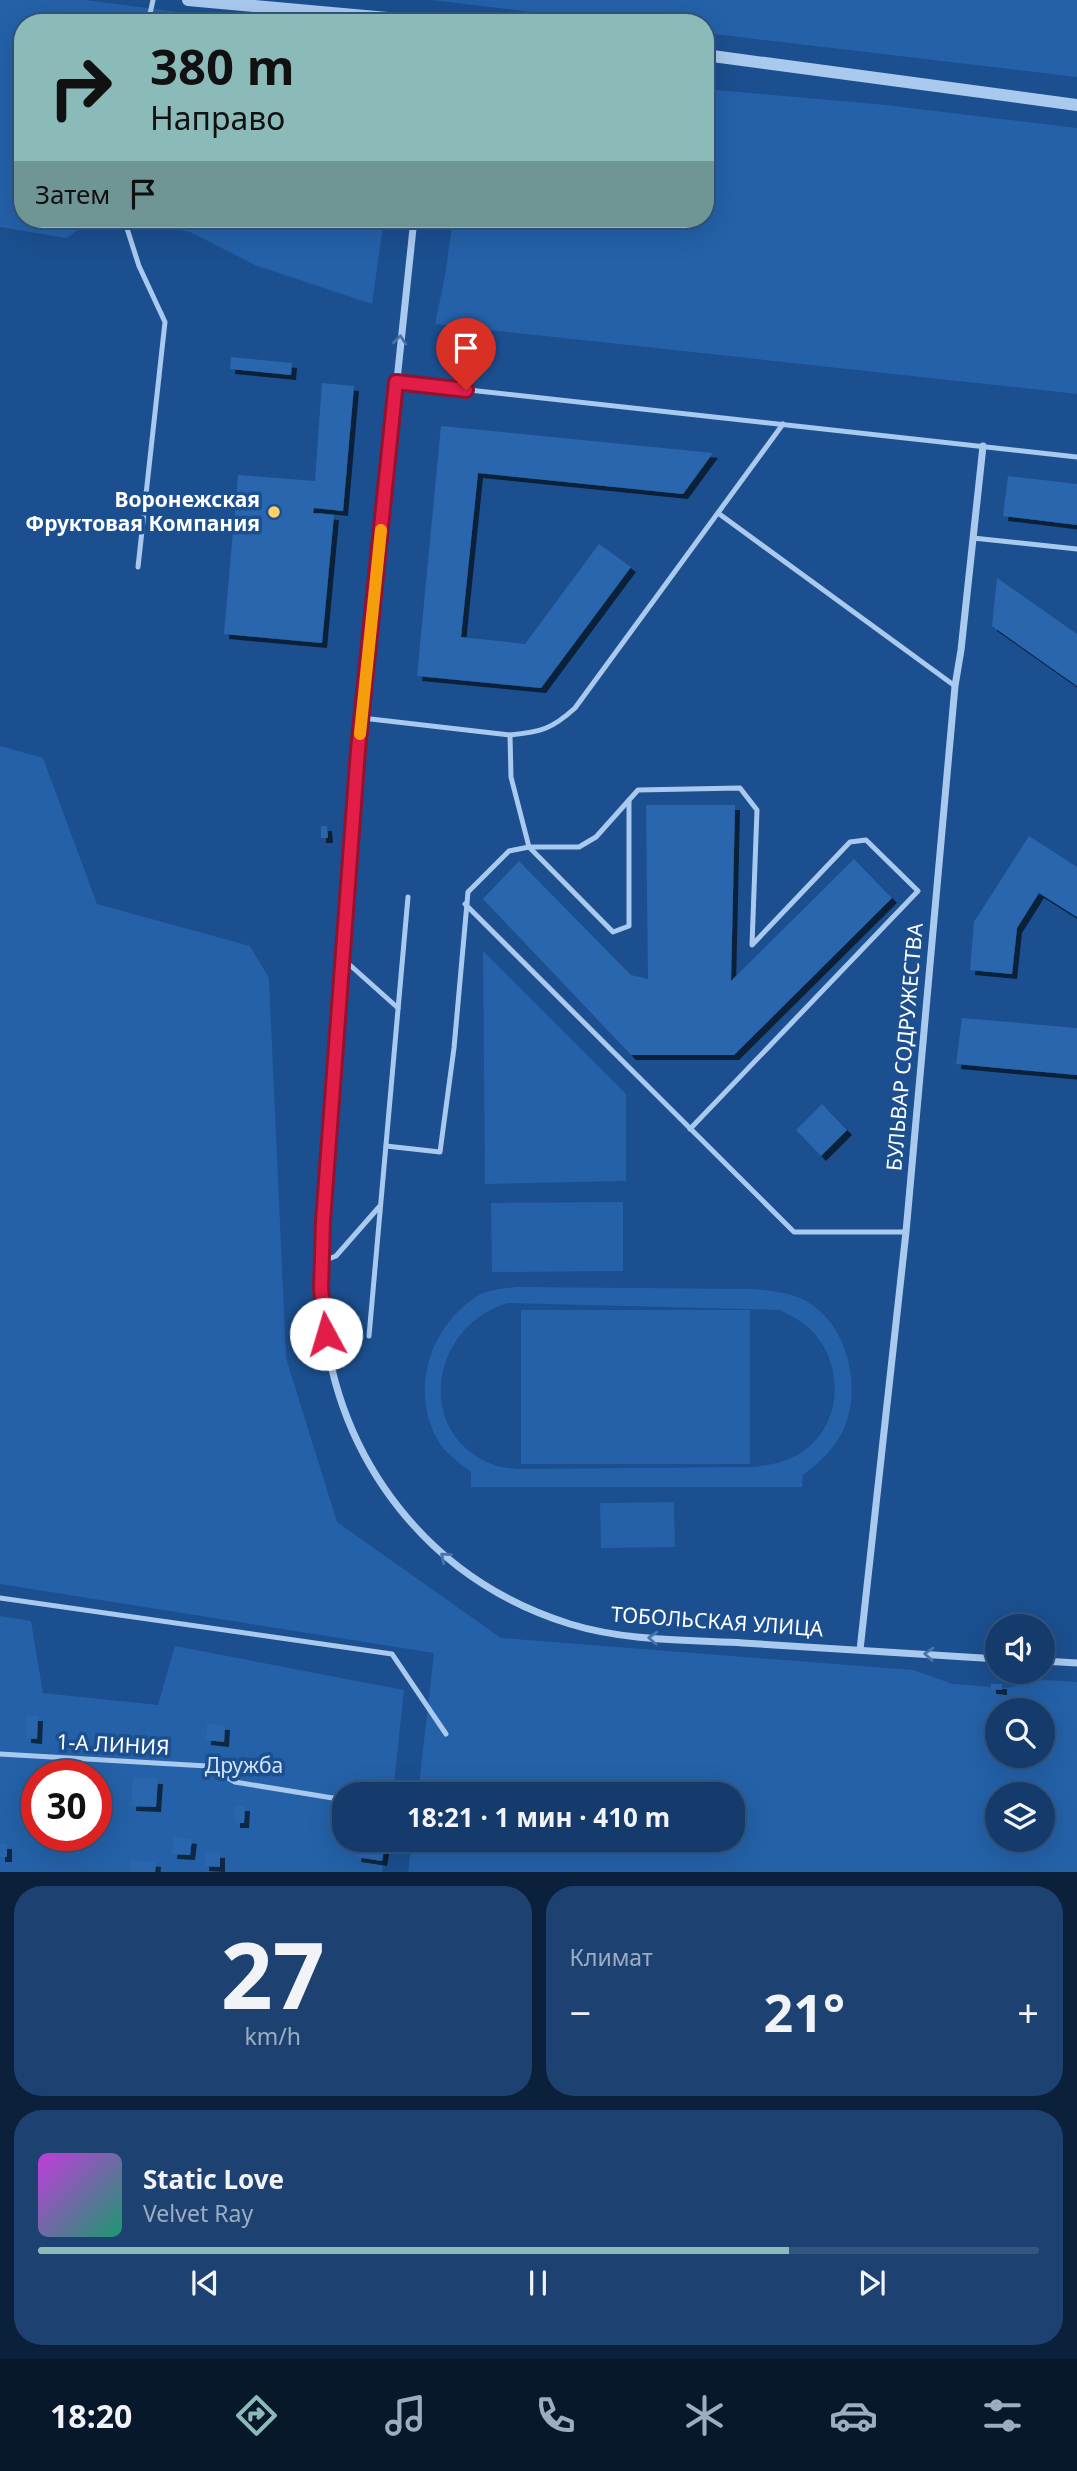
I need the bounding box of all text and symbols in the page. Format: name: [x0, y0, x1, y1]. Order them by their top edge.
text: 380 m: [150, 33, 295, 99]
icon: right: [35, 42, 126, 133]
text: Направо: [150, 96, 285, 139]
icon: arrive: [124, 175, 162, 213]
text: Затем: [35, 176, 110, 212]
pin: [436, 318, 496, 390]
icon: arrive: [447, 329, 485, 367]
one-way arrow: [393, 334, 408, 346]
place label: Воронежская Фруктовая Компания: [25, 485, 260, 537]
marker: Воронежская Фруктовая Компания: [266, 504, 282, 520]
street label: БУЛЬВАР СОДРУЖЕСТВА: [879, 921, 929, 1172]
position arrow: [289, 1297, 363, 1371]
one-way arrow: [440, 1553, 453, 1565]
street label: ТОБОЛЬСКАЯ УЛИЦА: [610, 1600, 825, 1642]
map controls: [985, 1614, 1055, 1852]
button: sound: [985, 1614, 1055, 1684]
one-way arrow: [648, 1631, 659, 1646]
one-way arrow: [924, 1647, 935, 1662]
button: search: [985, 1698, 1055, 1768]
street label: 1-А ЛИНИЯ: [56, 1727, 170, 1761]
park label: Дружба: [205, 1751, 283, 1779]
speed limit sign: 30: [21, 1760, 112, 1851]
button: layers: [985, 1782, 1055, 1852]
text: 18:21 · 1 мин · 410 m: [407, 1799, 670, 1835]
text: 27: [221, 1912, 325, 2036]
text: Климат: [570, 1941, 653, 1973]
text: 21°: [763, 1976, 845, 2047]
text: −: [570, 1986, 591, 2038]
text: +: [1017, 1986, 1039, 2038]
text: km/h: [244, 2020, 301, 2052]
text: Static Love: [143, 2161, 284, 2197]
text: Velvet Ray: [143, 2197, 253, 2229]
icon: previous: [186, 2264, 224, 2302]
icon: pause: [519, 2264, 557, 2302]
icon: next: [853, 2264, 891, 2302]
icon: directions: [232, 2391, 281, 2440]
icon: music: [381, 2391, 430, 2440]
icon: phone: [531, 2391, 580, 2440]
icon: climate: [680, 2391, 729, 2440]
icon: car: [829, 2391, 878, 2440]
icon: filters: [978, 2391, 1027, 2440]
text: 18:20: [50, 2394, 132, 2437]

